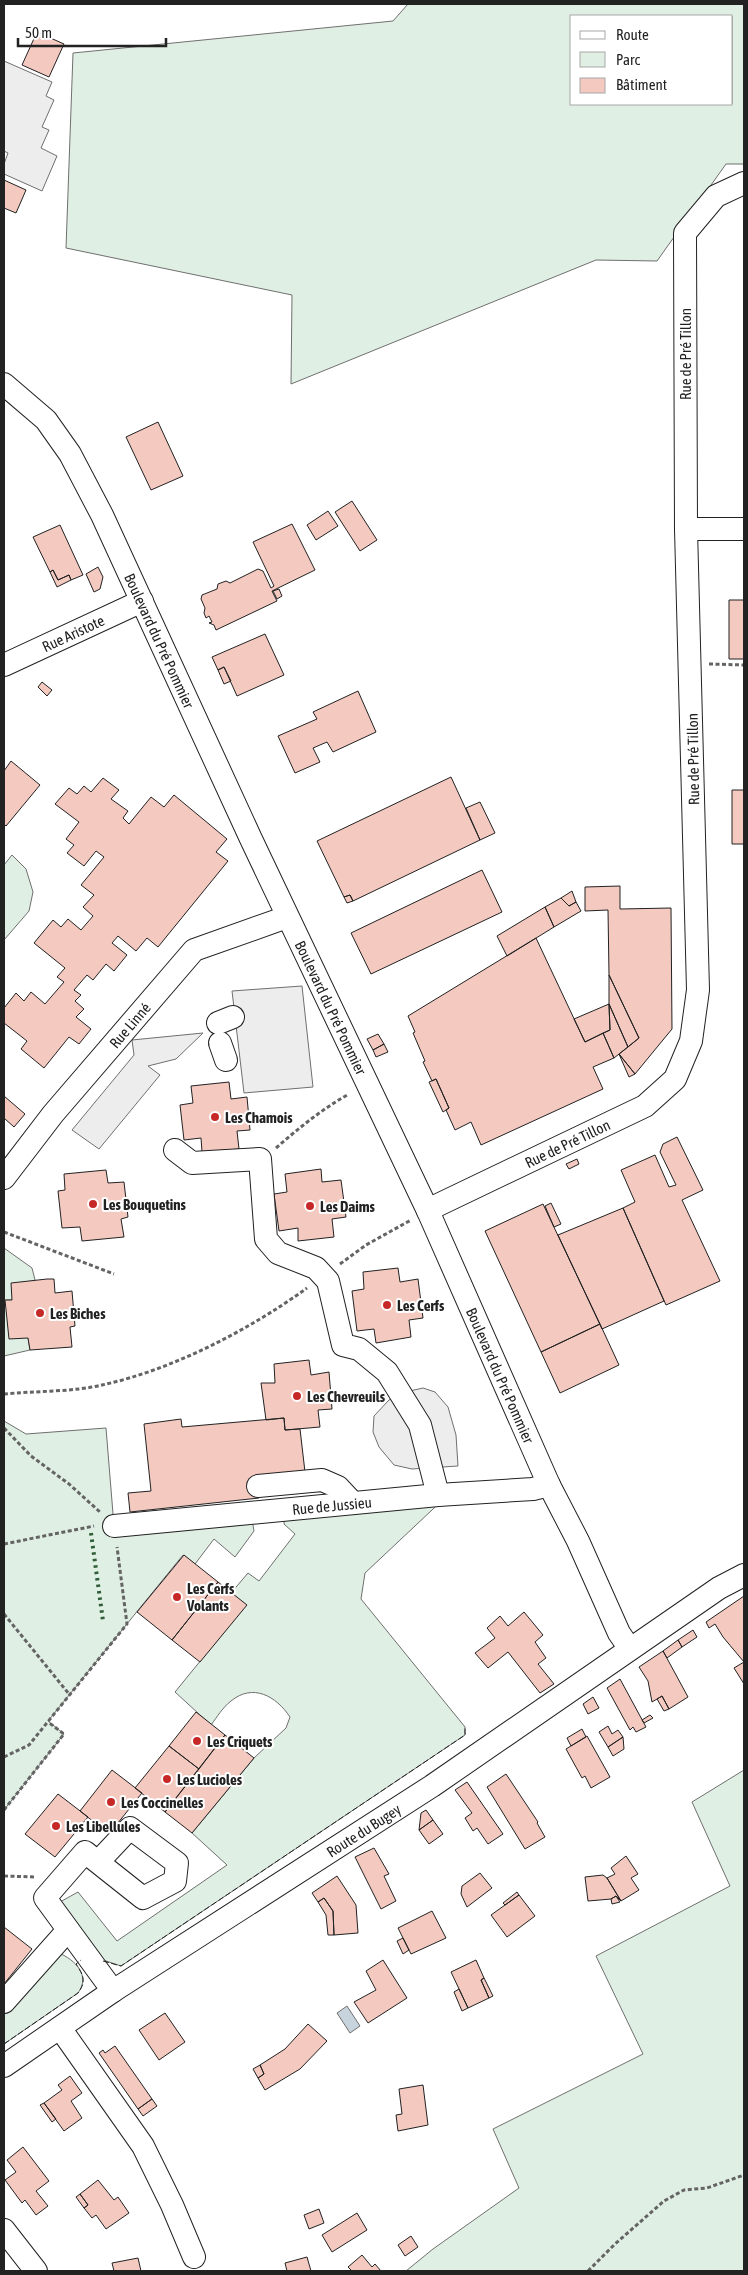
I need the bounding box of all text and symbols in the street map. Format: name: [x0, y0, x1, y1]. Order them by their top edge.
scale bar: [18, 15, 165, 47]
legend: [570, 15, 733, 105]
text: 50 m: [25, 24, 52, 41]
text: Route: [616, 26, 649, 43]
text: Parc: [616, 51, 640, 68]
text: Bâtiment: [616, 76, 667, 93]
street label: Rue de Pré Tillon: [677, 308, 694, 400]
street label: Boulevard du Pré Pommier: [121, 571, 198, 711]
street label: Rue Aristote: [39, 611, 107, 655]
street label: Rue de Pré Tillon: [684, 713, 702, 805]
street label: Boulevard du Pré Pommier: [292, 938, 370, 1078]
street label: Rue Linné: [105, 999, 154, 1051]
place label: Les Chamois: [225, 1109, 293, 1126]
marker: Les Chamois: [209, 1111, 221, 1123]
street label: Rue de Pré Tillon: [522, 1116, 613, 1171]
place label: Les Bouquetins: [103, 1196, 187, 1213]
marker: Les Bouquetins: [87, 1198, 99, 1210]
place label: Les Daims: [320, 1198, 376, 1215]
marker: Les Daims: [304, 1200, 316, 1212]
place label: Les Cerfs: [397, 1297, 445, 1314]
marker: Les Cerfs: [381, 1299, 393, 1311]
place label: Les Biches: [50, 1305, 106, 1322]
street label: Boulevard du Pré Pommier: [463, 1305, 538, 1446]
marker: Les Biches: [34, 1307, 46, 1319]
place label: Les Chevreuils: [307, 1388, 386, 1405]
marker: Les Chevreuils: [291, 1390, 303, 1402]
street label: Rue de Jussieu: [291, 1493, 373, 1517]
place label: Les Cerfs Volants: [186, 1580, 235, 1614]
marker: Les Cerfs Volants: [171, 1591, 183, 1603]
place label: Les Criquets: [207, 1733, 273, 1750]
marker: Les Criquets: [191, 1735, 203, 1747]
place label: Les Lucioles: [177, 1771, 243, 1788]
marker: Les Lucioles: [161, 1773, 173, 1785]
place label: Les Coccinelles: [121, 1794, 204, 1811]
marker: Les Coccinelles: [105, 1796, 117, 1808]
street label: Route du Bugey: [323, 1800, 404, 1860]
place label: Les Libellules: [66, 1818, 141, 1835]
marker: Les Libellules: [50, 1820, 62, 1832]

